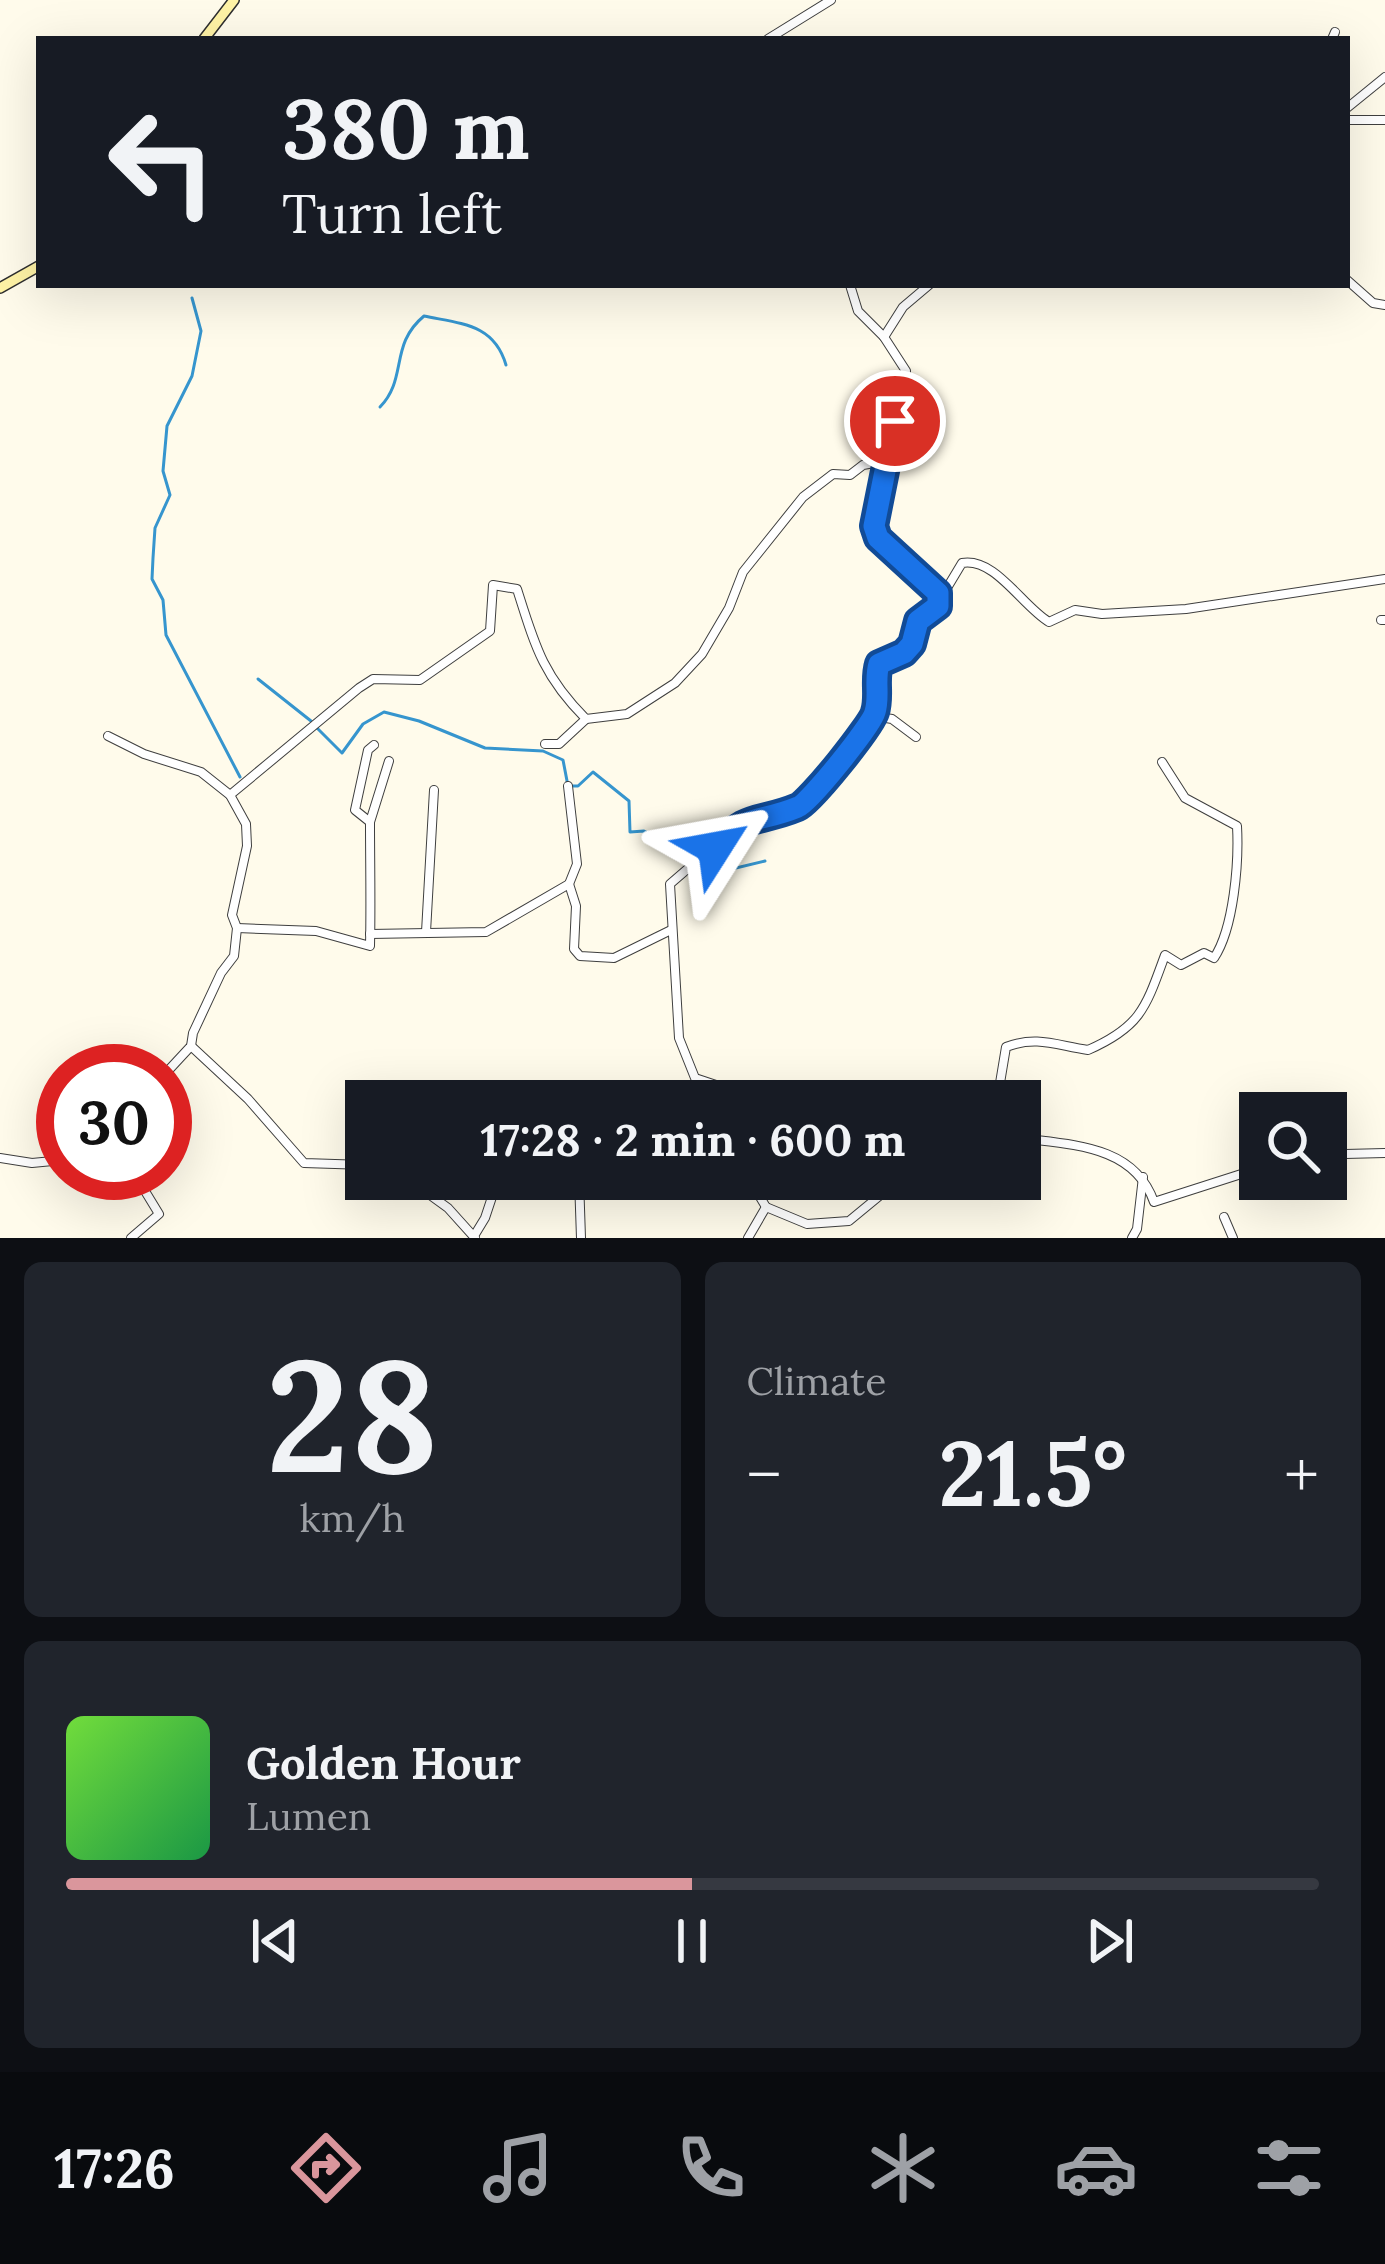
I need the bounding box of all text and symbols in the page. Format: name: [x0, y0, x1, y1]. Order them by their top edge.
text: 380 m: [282, 74, 530, 182]
icon: left: [84, 84, 240, 240]
text: Turn left: [282, 179, 502, 248]
pin: [844, 370, 946, 472]
icon: arrive: [862, 388, 928, 454]
position arrow: [652, 785, 778, 911]
speed limit sign: 30: [36, 1044, 192, 1200]
map controls: [1239, 1092, 1347, 1200]
button: search: [1239, 1092, 1347, 1200]
text: 17:28 · 2 min · 600 m: [480, 1111, 906, 1168]
text: 28: [266, 1315, 438, 1515]
text: Climate: [747, 1356, 886, 1406]
text: 21.5°: [939, 1415, 1127, 1531]
text: −: [747, 1432, 781, 1516]
text: +: [1284, 1432, 1319, 1516]
text: km/h: [300, 1493, 405, 1543]
text: Golden Hour: [246, 1734, 521, 1791]
text: Lumen: [246, 1791, 372, 1841]
icon: previous: [242, 1908, 308, 1974]
icon: pause: [659, 1908, 725, 1974]
icon: next: [1077, 1908, 1143, 1974]
icon: directions: [284, 2126, 368, 2210]
icon: music: [476, 2126, 560, 2210]
icon: phone: [669, 2126, 753, 2210]
icon: climate: [861, 2126, 945, 2210]
icon: car: [1054, 2126, 1138, 2210]
icon: filters: [1247, 2126, 1331, 2210]
text: 17:26: [54, 2134, 175, 2203]

